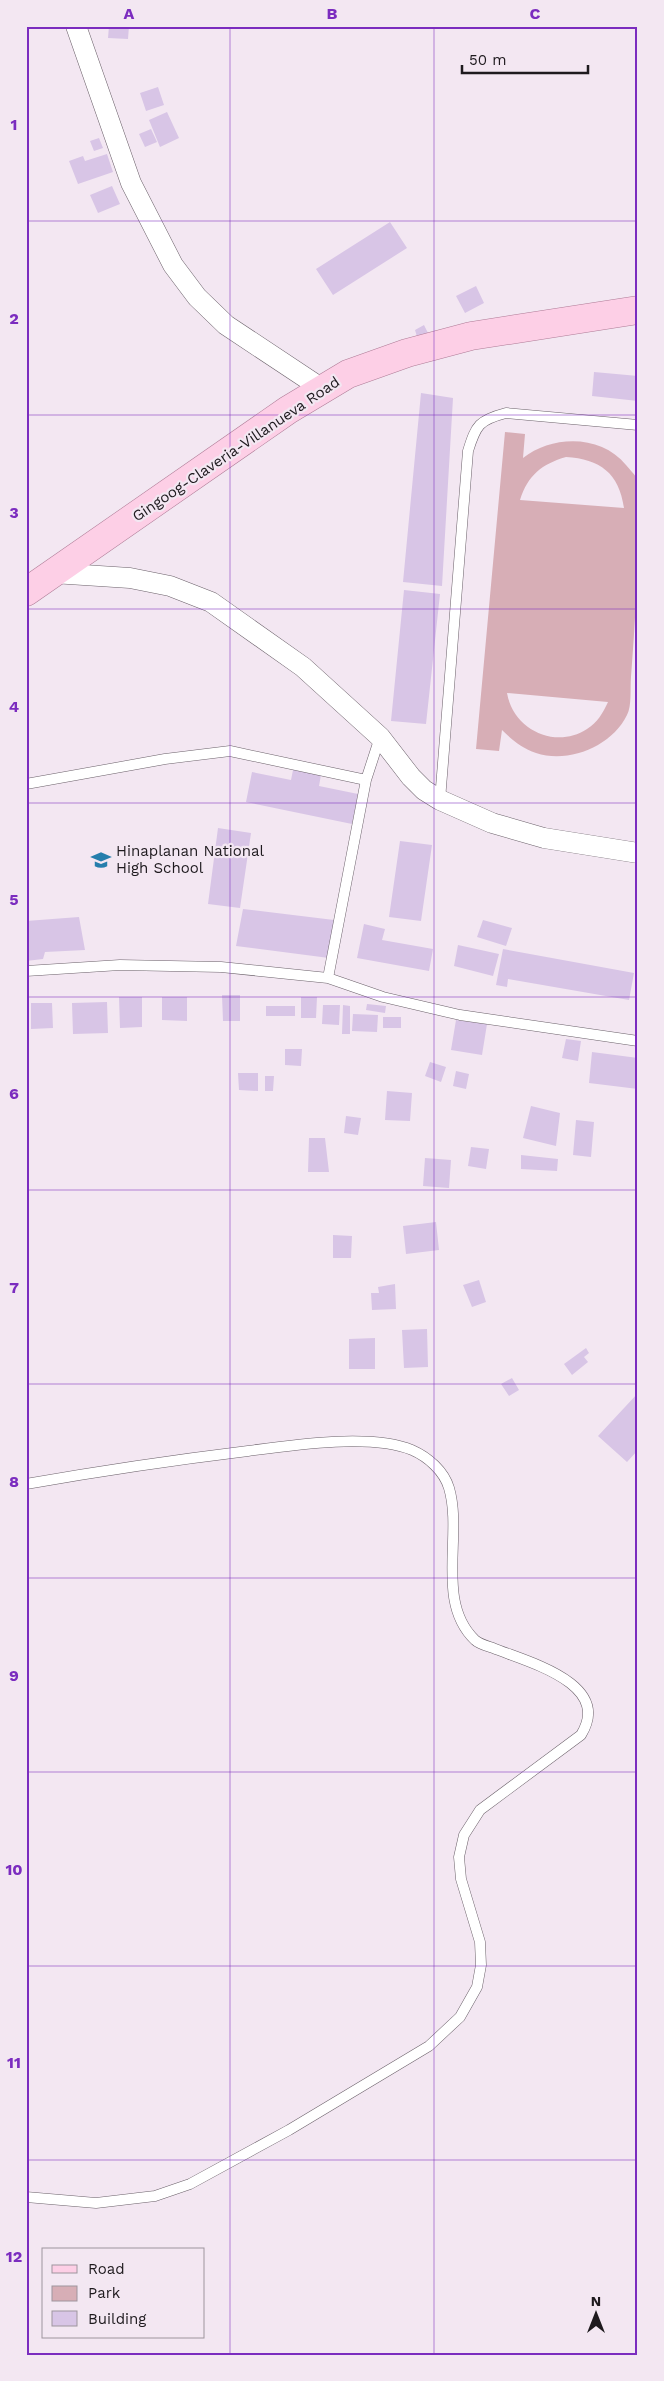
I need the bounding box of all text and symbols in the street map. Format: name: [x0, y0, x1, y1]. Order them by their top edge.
text: A: [124, 4, 135, 23]
text: B: [327, 4, 338, 23]
text: C: [530, 4, 541, 23]
scale bar: [462, 42, 588, 74]
text: 50 m: [469, 51, 506, 69]
text: 1: [11, 115, 17, 134]
text: 2: [9, 309, 19, 328]
street label: Gingoog-Claveria-Villanueva Road: [129, 373, 343, 525]
text: 3: [9, 503, 19, 522]
text: 4: [9, 697, 19, 716]
place label: Hinaplanan National High School: [116, 842, 265, 877]
school or university icon: Hinaplanan National High School: [90, 849, 112, 871]
text: 5: [9, 890, 19, 909]
text: 6: [9, 1084, 19, 1103]
text: 7: [9, 1278, 19, 1297]
text: 8: [9, 1472, 19, 1491]
text: 9: [9, 1666, 19, 1685]
text: 10: [5, 1860, 23, 1879]
text: 11: [7, 2053, 21, 2072]
text: 12: [6, 2247, 22, 2266]
legend: [42, 2248, 205, 2338]
text: Road: [88, 2260, 125, 2278]
text: Park: [88, 2284, 121, 2302]
north arrow: [572, 2288, 622, 2338]
text: N: [591, 2293, 601, 2309]
text: Building: [88, 2310, 146, 2328]

